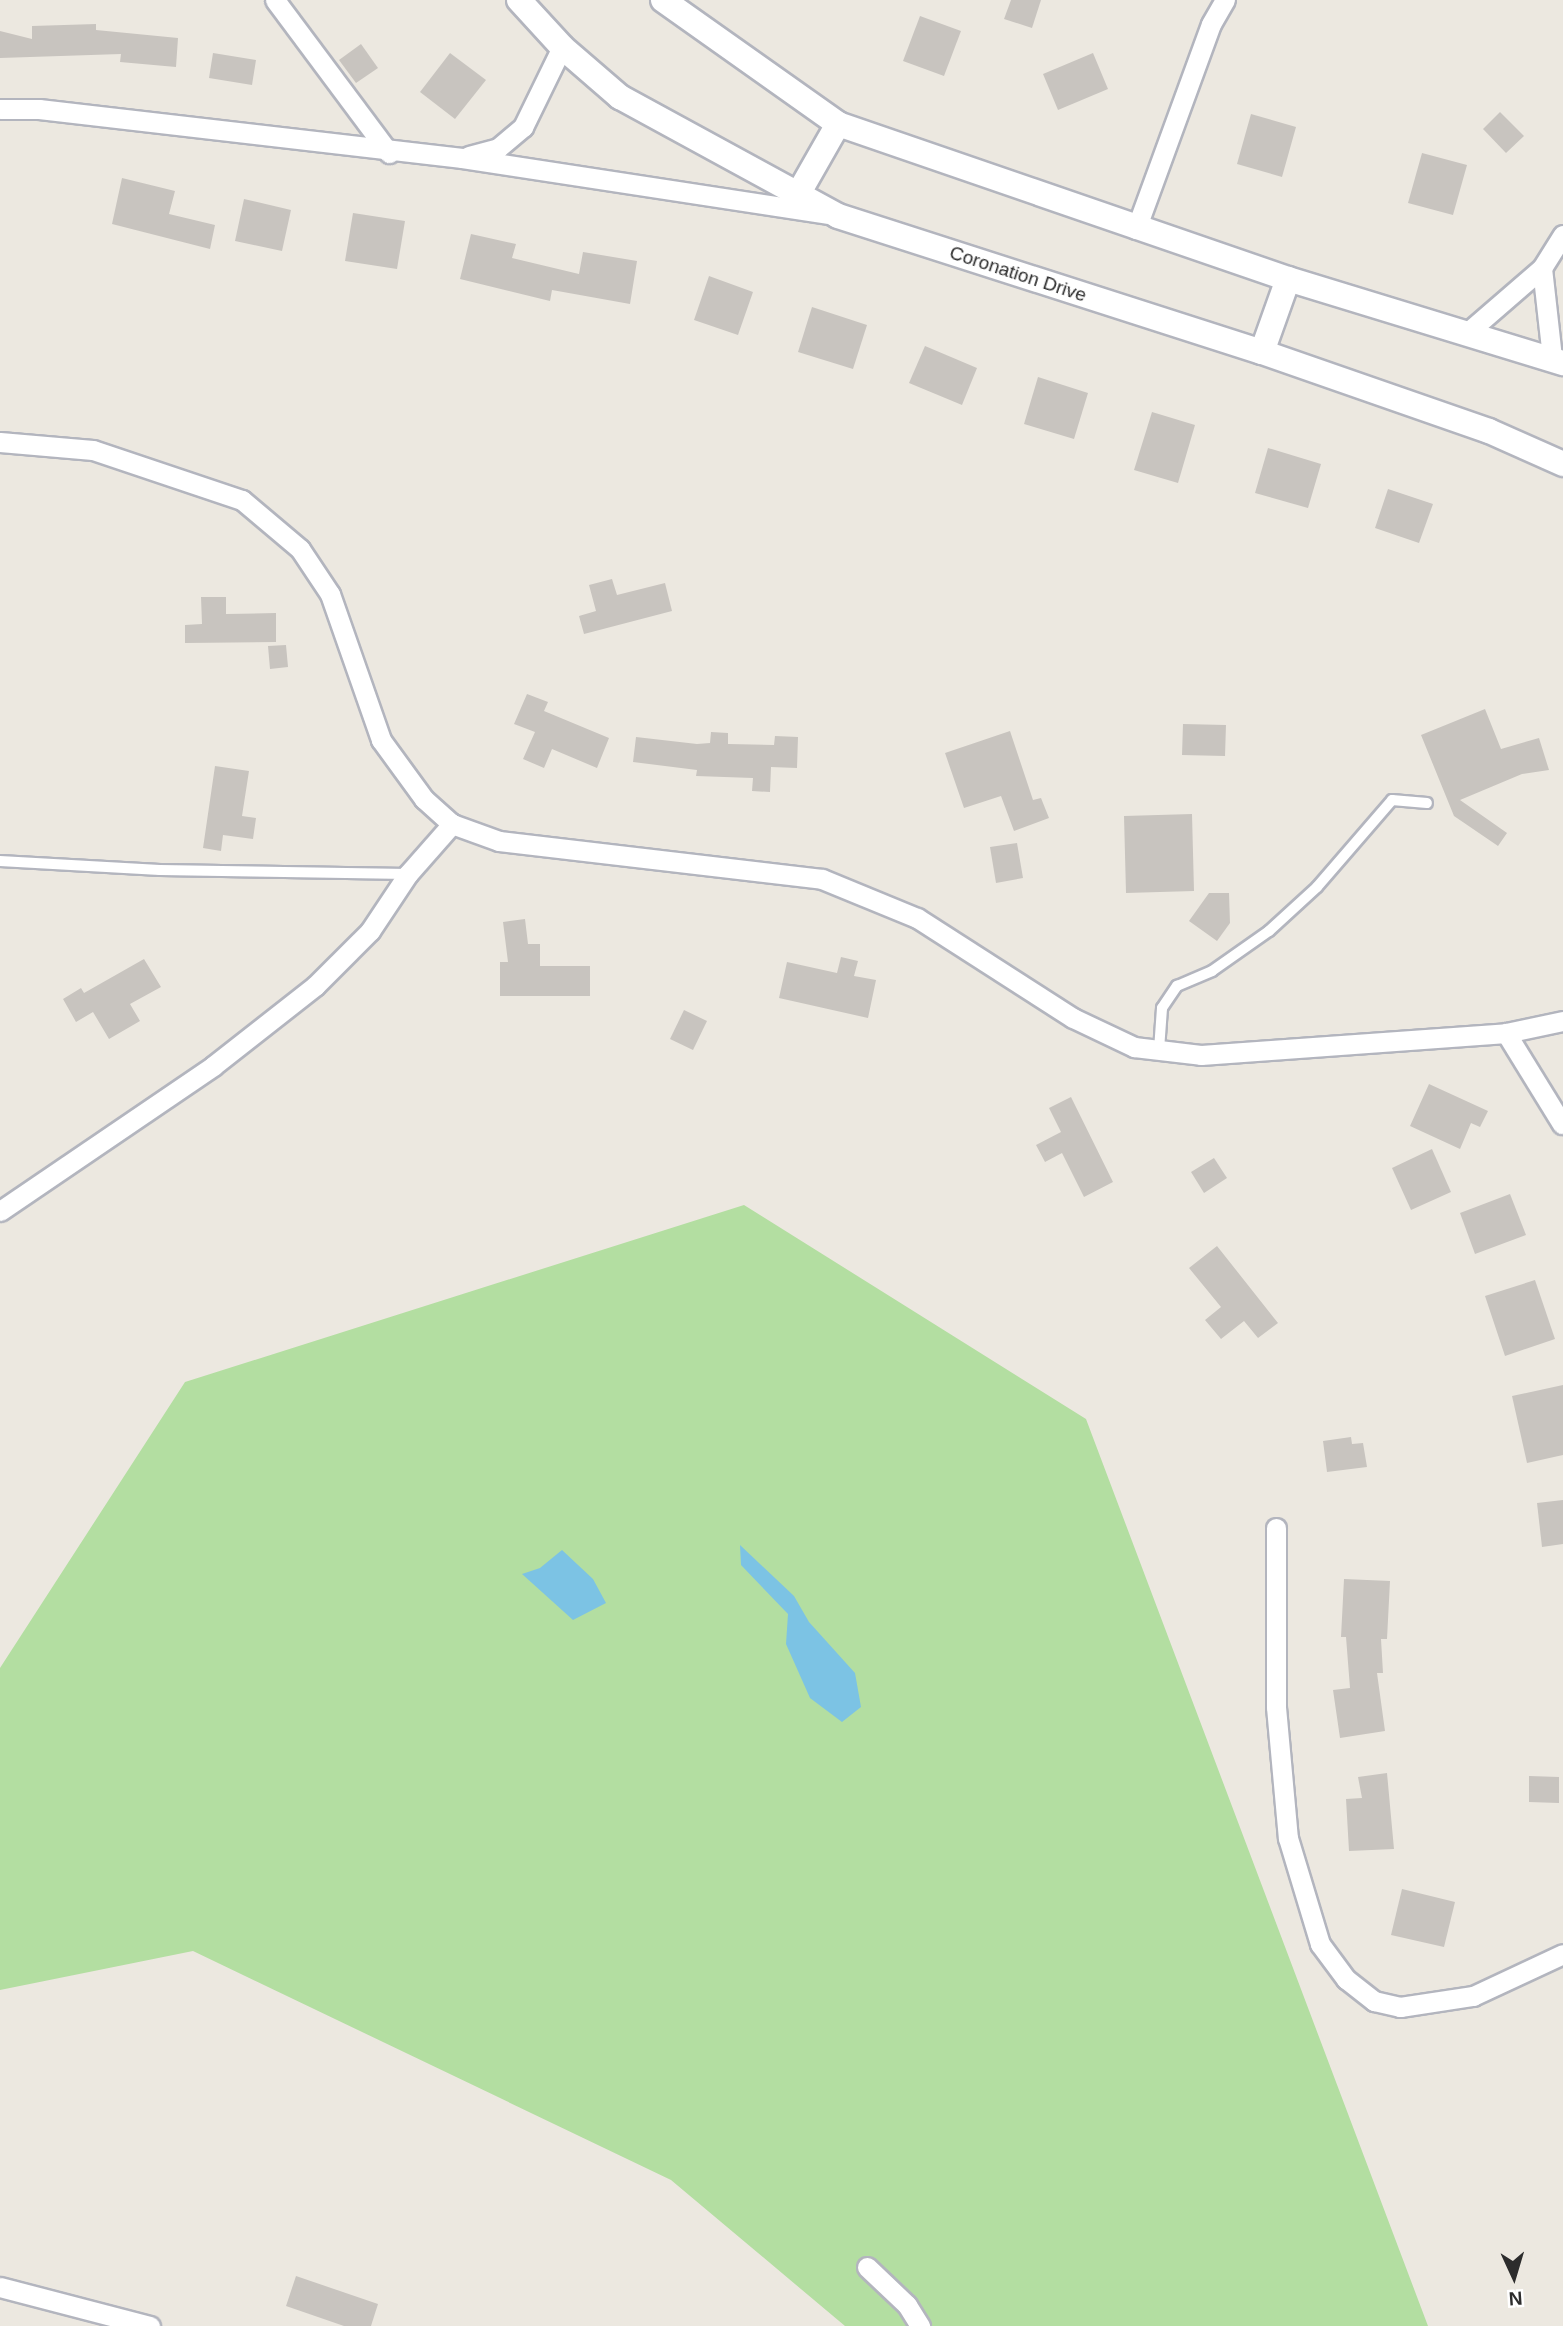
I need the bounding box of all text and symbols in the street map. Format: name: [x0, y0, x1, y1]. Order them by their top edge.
street label: Coronation Drive: [947, 241, 1089, 307]
north arrow: [1479, 2242, 1549, 2312]
text: N: [1508, 2287, 1523, 2309]

